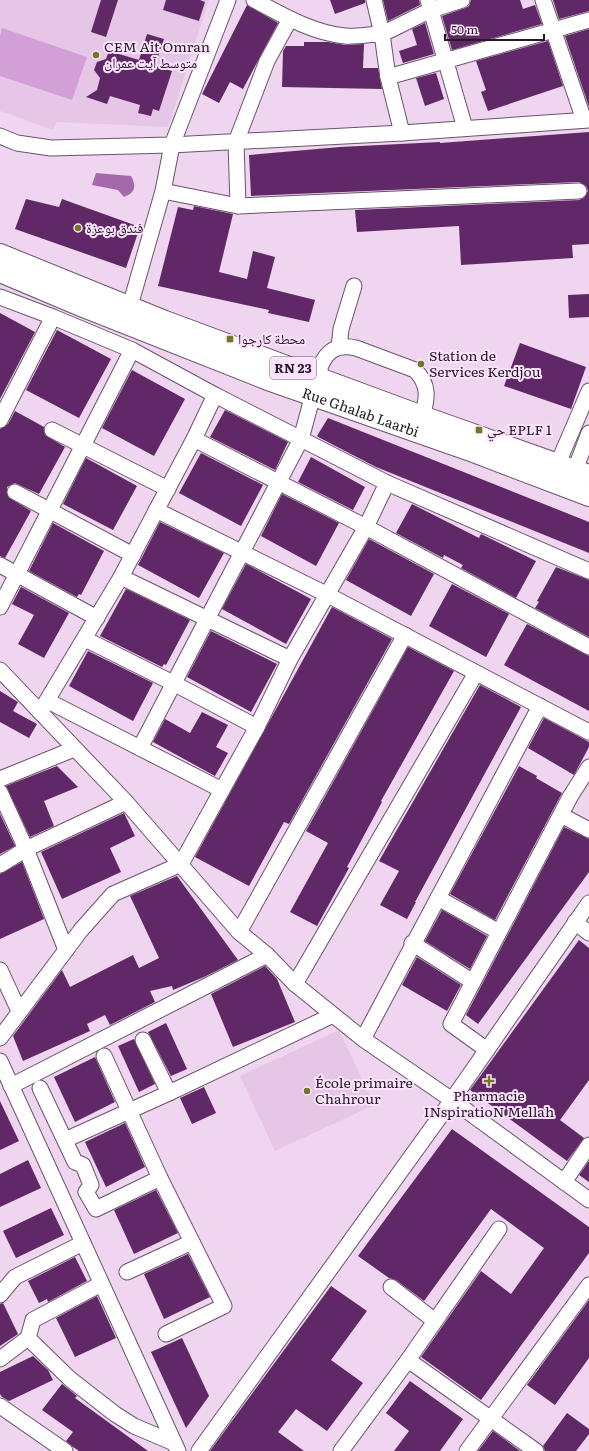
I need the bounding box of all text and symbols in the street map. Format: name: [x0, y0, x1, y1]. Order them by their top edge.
scale bar: [445, 16, 544, 42]
text: 50 m: [451, 20, 478, 38]
place label: CEM Ait Omran متوسط آيت عمران: [104, 36, 210, 72]
marker: CEM Ait Omran متوسط آيت عمران: [91, 50, 101, 60]
place label: فندق بوعزة: [86, 217, 143, 237]
marker: فندق بوعزة: [73, 223, 83, 233]
place label: محطة كارجوا: [238, 328, 305, 348]
marker: محطة كارجوا: [225, 334, 235, 344]
place label: Station de Services Kerdjou: [429, 345, 541, 381]
road number: RN 23: [270, 357, 316, 379]
marker: Station de Services Kerdjou: [416, 359, 426, 369]
street label: Rue Ghalab Laarbi: [300, 382, 422, 441]
place label: حي EPLF 1: [487, 419, 552, 442]
marker: حي EPLF 1: [474, 425, 484, 435]
place label: École primaire Chahrour: [315, 1072, 413, 1108]
marker: Pharmacie INspiratioN Mellah: [484, 1076, 494, 1086]
place label: Pharmacie INspiratioN Mellah: [424, 1085, 554, 1121]
marker: École primaire Chahrour: [302, 1086, 312, 1096]

